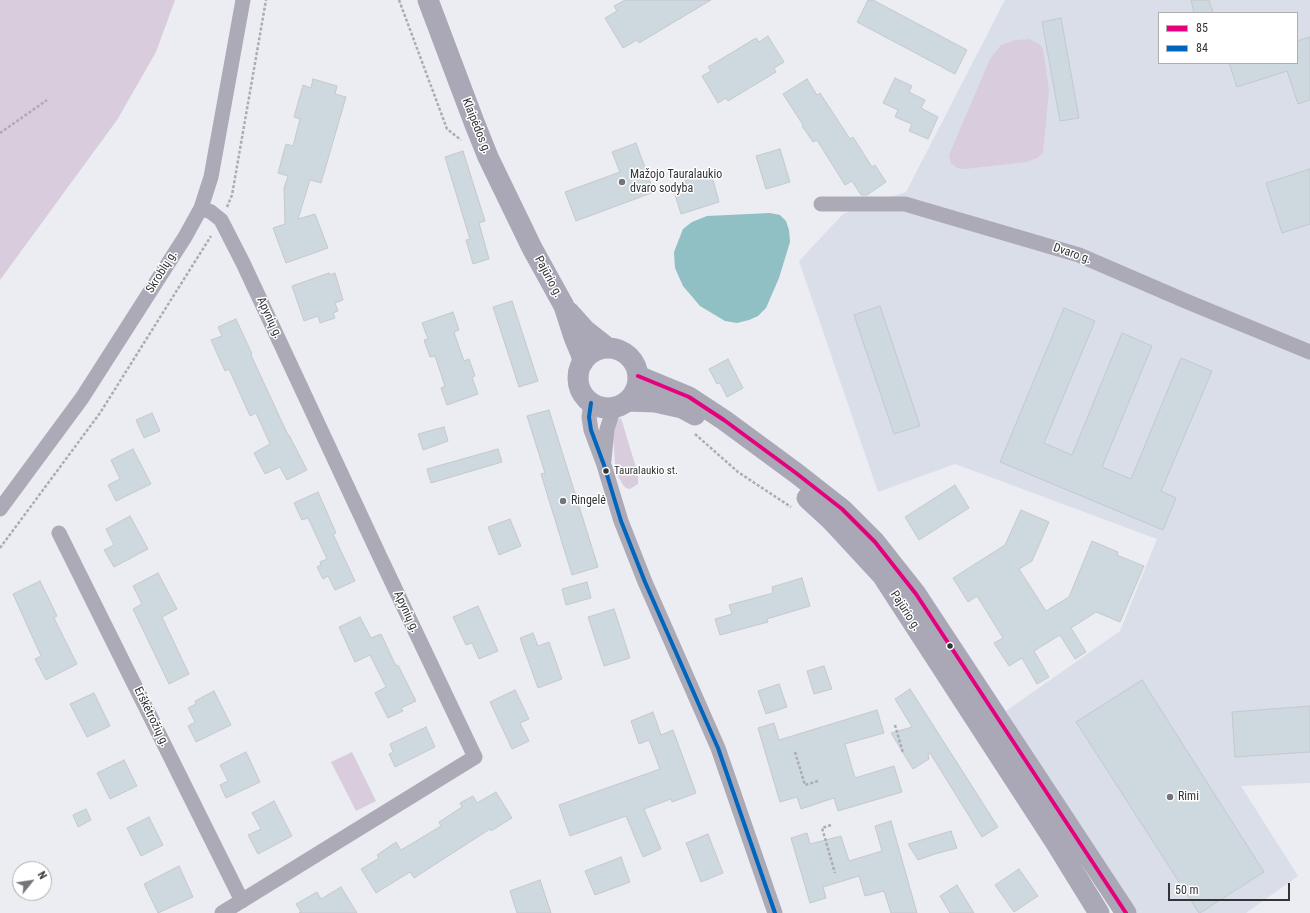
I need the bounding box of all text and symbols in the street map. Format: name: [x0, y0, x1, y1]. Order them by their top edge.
legend: [1158, 12, 1298, 64]
text: 85: [1196, 21, 1208, 35]
text: 84: [1196, 41, 1208, 55]
street label: Klaipėdos g.: [458, 96, 494, 156]
place label: Mažojo Tauralaukio dvaro sodyba: [630, 168, 722, 196]
marker: Mažojo Tauralaukio dvaro sodyba: [617, 177, 627, 187]
street label: Dvaro g.: [1051, 241, 1093, 267]
street label: Skroblų g.: [143, 248, 181, 296]
street label: Pajūrio g.: [531, 254, 565, 300]
street label: Apynių g.: [253, 295, 285, 341]
place label: Tauralaukio st.: [614, 464, 678, 478]
marker: Tauralaukio st.: [601, 466, 611, 476]
place label: Ringelė: [571, 494, 606, 508]
marker: Ringelė: [558, 496, 568, 506]
street label: Pajūrio g.: [887, 588, 923, 634]
street label: Apynių g.: [390, 589, 422, 635]
unlabelled marker: [945, 641, 955, 651]
street label: Erškėtrožių g.: [130, 685, 172, 749]
place label: Rimi: [1178, 790, 1199, 804]
marker: Rimi: [1165, 792, 1175, 802]
north arrow: [12, 861, 52, 901]
text: N: [35, 869, 49, 881]
scale bar: [1170, 875, 1292, 901]
text: 50 m: [1175, 883, 1199, 897]

